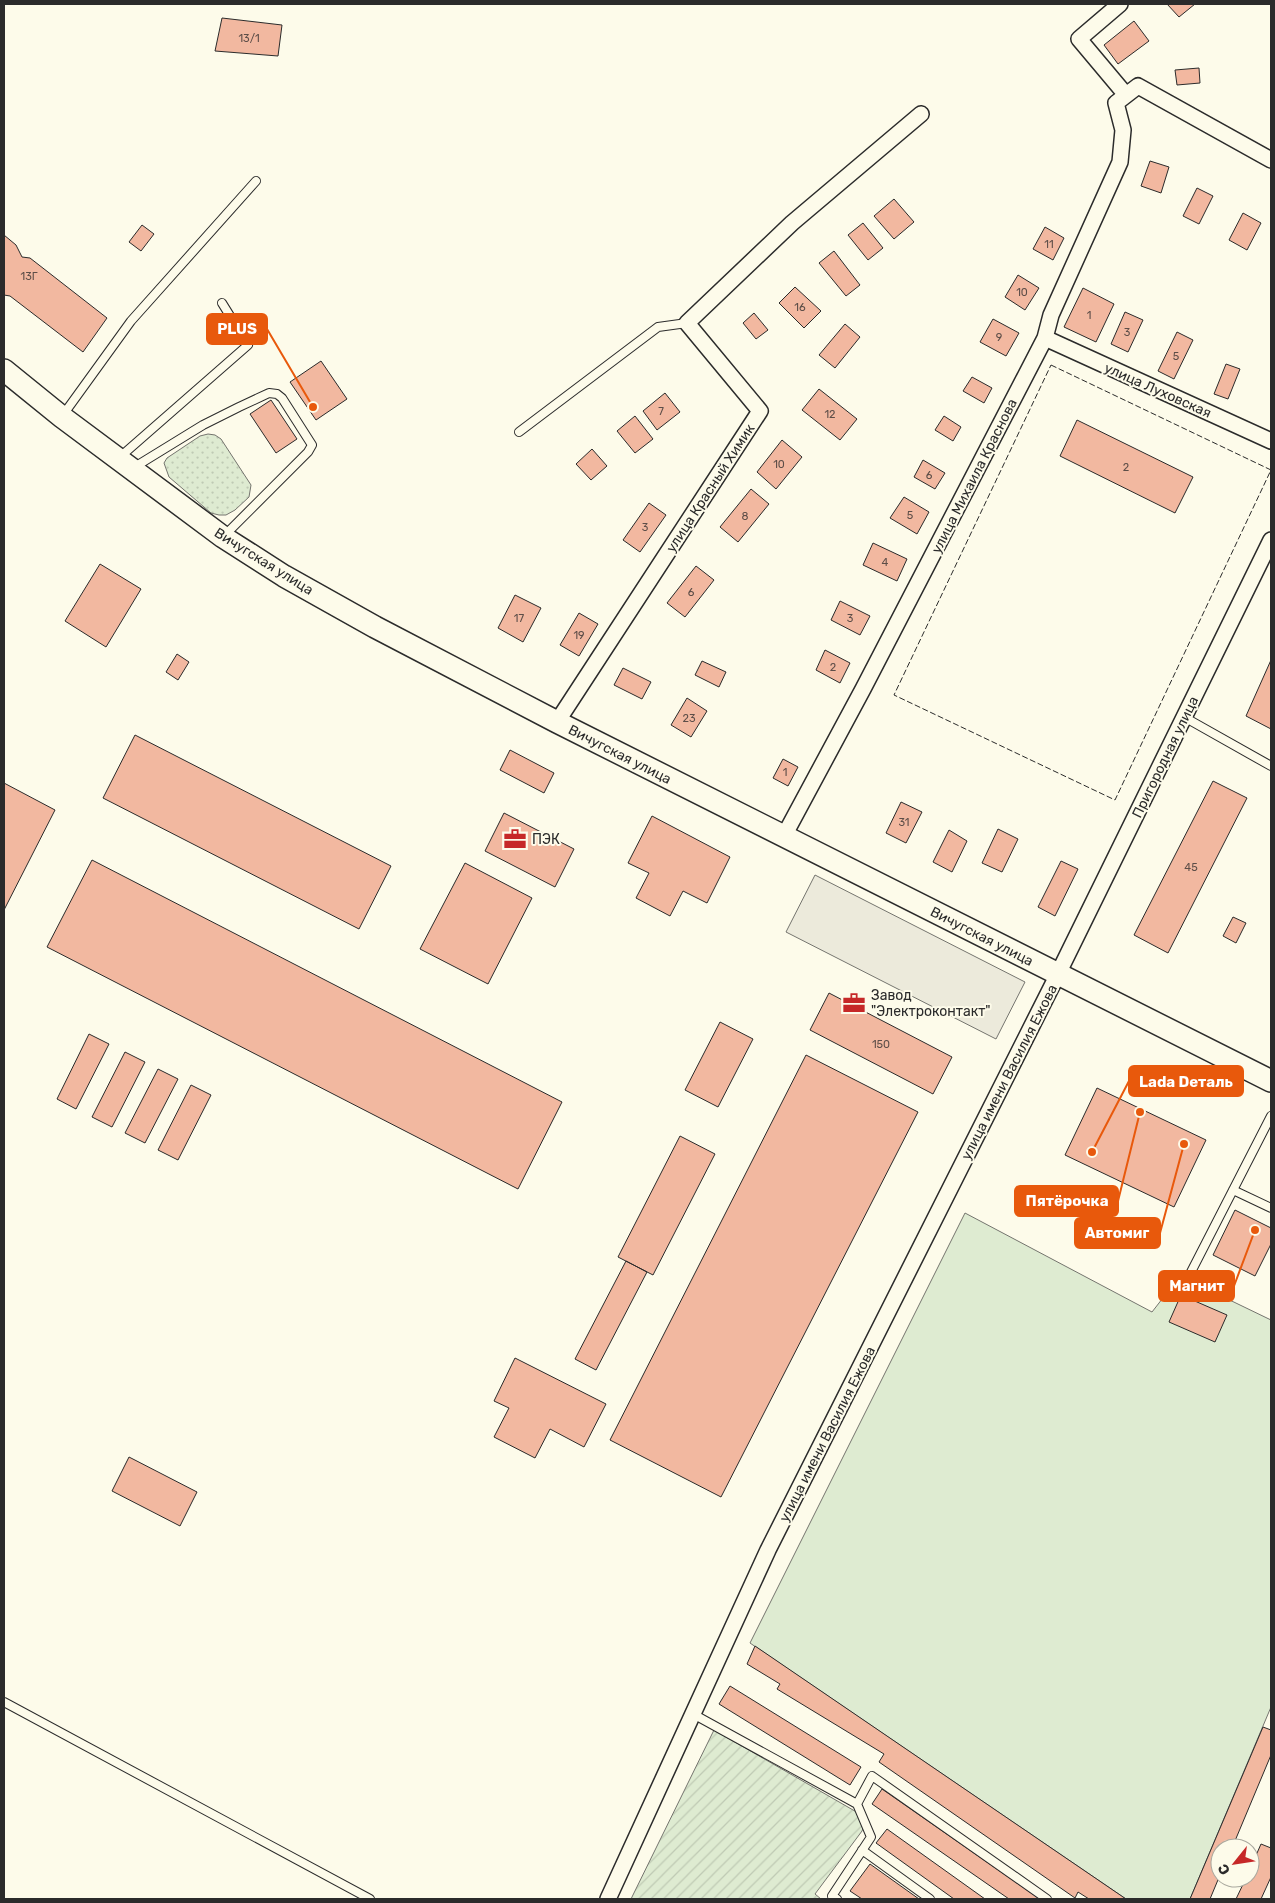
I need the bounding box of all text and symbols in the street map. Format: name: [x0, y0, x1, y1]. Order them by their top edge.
house number: 13/1: [238, 32, 260, 45]
house number: 11: [1044, 238, 1054, 251]
house number: 13Г: [20, 270, 38, 283]
house number: 10: [1016, 286, 1028, 299]
house number: 16: [794, 301, 806, 314]
house number: 1: [1087, 309, 1091, 322]
callout: PLUS: [207, 314, 267, 344]
text: PLUS: [217, 320, 257, 338]
house number: 3: [1124, 326, 1131, 339]
house number: 9: [996, 331, 1002, 344]
house number: 5: [1173, 350, 1180, 363]
street label: улица Луховская: [1102, 359, 1214, 422]
street label: улица Михаила Краснова: [928, 396, 1021, 556]
house number: 7: [658, 405, 664, 418]
house number: 12: [824, 408, 836, 421]
street label: улица Красный Химик: [662, 420, 759, 556]
house number: 10: [773, 458, 785, 471]
house number: 2: [1123, 461, 1129, 474]
house number: 6: [926, 469, 933, 482]
house number: 5: [907, 509, 914, 522]
house number: 8: [742, 510, 749, 523]
house number: 3: [642, 521, 649, 534]
street label: Вичугская улица: [211, 524, 316, 599]
house number: 4: [882, 556, 889, 569]
house number: 6: [688, 586, 695, 599]
house number: 17: [514, 612, 525, 625]
house number: 3: [847, 612, 854, 625]
house number: 19: [573, 629, 585, 642]
house number: 2: [830, 661, 836, 674]
street label: Пригородная улица: [1129, 694, 1202, 821]
house number: 23: [682, 712, 696, 725]
street label: Вичугская улица: [565, 721, 674, 788]
house number: 1: [783, 766, 787, 779]
house number: 31: [898, 816, 910, 829]
office icon: ПЭК: [502, 826, 528, 852]
place label: ПЭК: [532, 831, 560, 848]
house number: 45: [1184, 861, 1198, 874]
street label: Вичугская улица: [927, 903, 1036, 970]
street label: улица имени Василия Ежова: [958, 982, 1061, 1163]
place label: Завод "Электроконтакт": [871, 987, 991, 1020]
office icon: Завод "Электроконтакт": [841, 990, 867, 1016]
house number: 150: [872, 1038, 890, 1051]
callout: Lada Dеталь: [1129, 1066, 1243, 1096]
text: Lada Dеталь: [1139, 1073, 1234, 1091]
callout: Пятёрочка: [1015, 1186, 1118, 1216]
text: Пятёрочка: [1025, 1192, 1109, 1210]
callout: Автомиг: [1075, 1218, 1160, 1248]
text: Автомиг: [1085, 1224, 1149, 1242]
callout: Магнит: [1159, 1271, 1234, 1301]
text: Магнит: [1169, 1277, 1226, 1295]
street label: улица имени Василия Ежова: [776, 1344, 879, 1525]
north arrow: [1210, 1838, 1260, 1888]
text: С: [1214, 1861, 1234, 1878]

